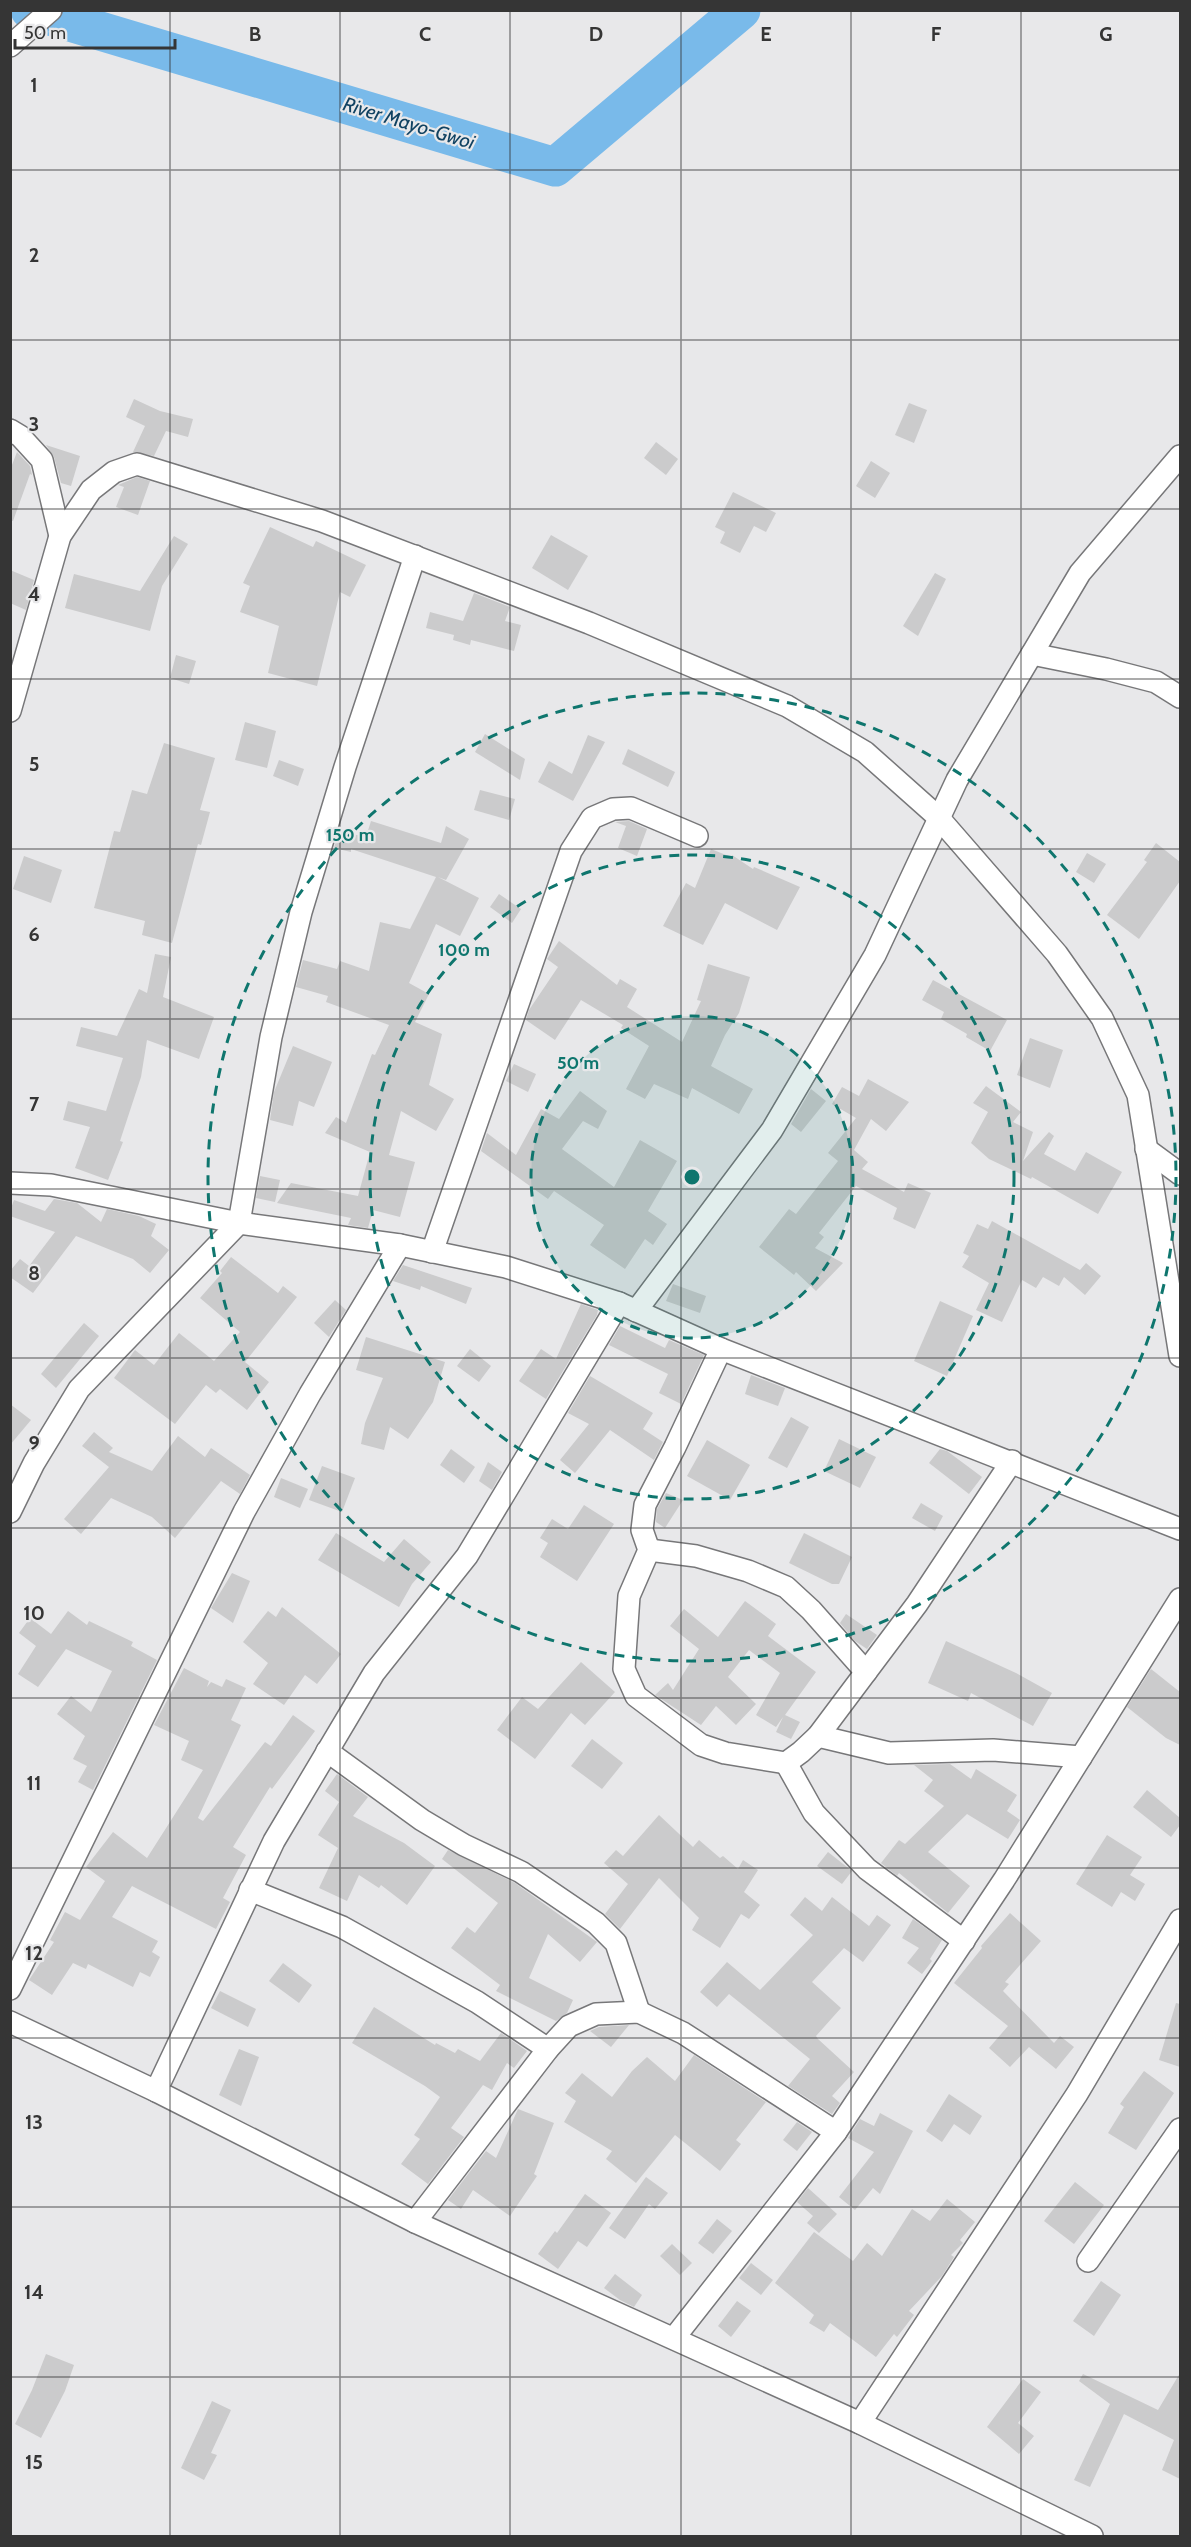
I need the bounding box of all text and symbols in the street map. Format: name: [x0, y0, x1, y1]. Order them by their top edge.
scale bar: [15, 12, 176, 50]
text: 50 m: [24, 22, 66, 44]
text: B: [249, 22, 261, 46]
text: C: [419, 22, 431, 46]
text: D: [589, 22, 603, 46]
text: E: [760, 22, 772, 46]
text: F: [931, 22, 942, 46]
text: G: [1099, 22, 1113, 46]
text: 1: [30, 73, 38, 97]
water label: River Mayo-Gwoi: [340, 92, 478, 155]
text: 2: [29, 243, 39, 267]
text: 3: [29, 412, 39, 436]
text: 4: [28, 582, 40, 606]
text: 5: [29, 752, 39, 776]
text: 150 m: [326, 824, 374, 846]
text: 6: [28, 922, 40, 946]
text: 100 m: [438, 939, 490, 961]
text: 50 m: [557, 1052, 599, 1074]
text: 7: [29, 1092, 40, 1116]
centre of rings: [682, 1167, 702, 1187]
text: 8: [28, 1261, 40, 1285]
text: 9: [28, 1431, 40, 1455]
text: 10: [23, 1601, 45, 1625]
text: 11: [27, 1771, 41, 1795]
text: 12: [25, 1941, 43, 1965]
text: 13: [25, 2110, 43, 2134]
text: 14: [24, 2280, 44, 2304]
text: 15: [25, 2450, 43, 2474]

